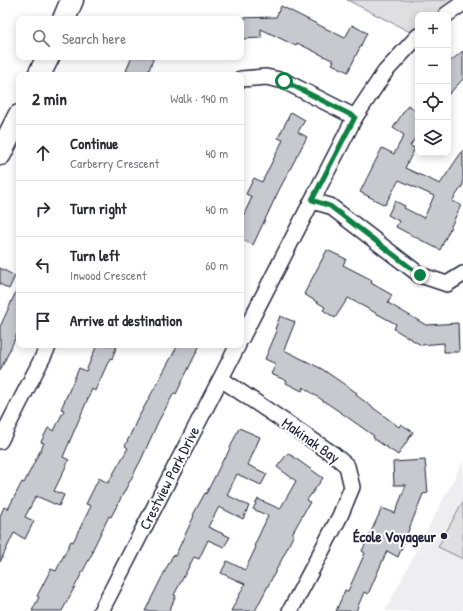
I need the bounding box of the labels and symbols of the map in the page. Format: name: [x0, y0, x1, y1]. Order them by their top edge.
route start: [275, 72, 293, 90]
route end: [411, 266, 429, 284]
street label: Makinak Bay: [278, 412, 344, 468]
street label: Crestview Park Drive: [134, 423, 204, 533]
place label: École Voyageur: [353, 526, 436, 548]
marker: École Voyageur: [439, 531, 449, 541]

